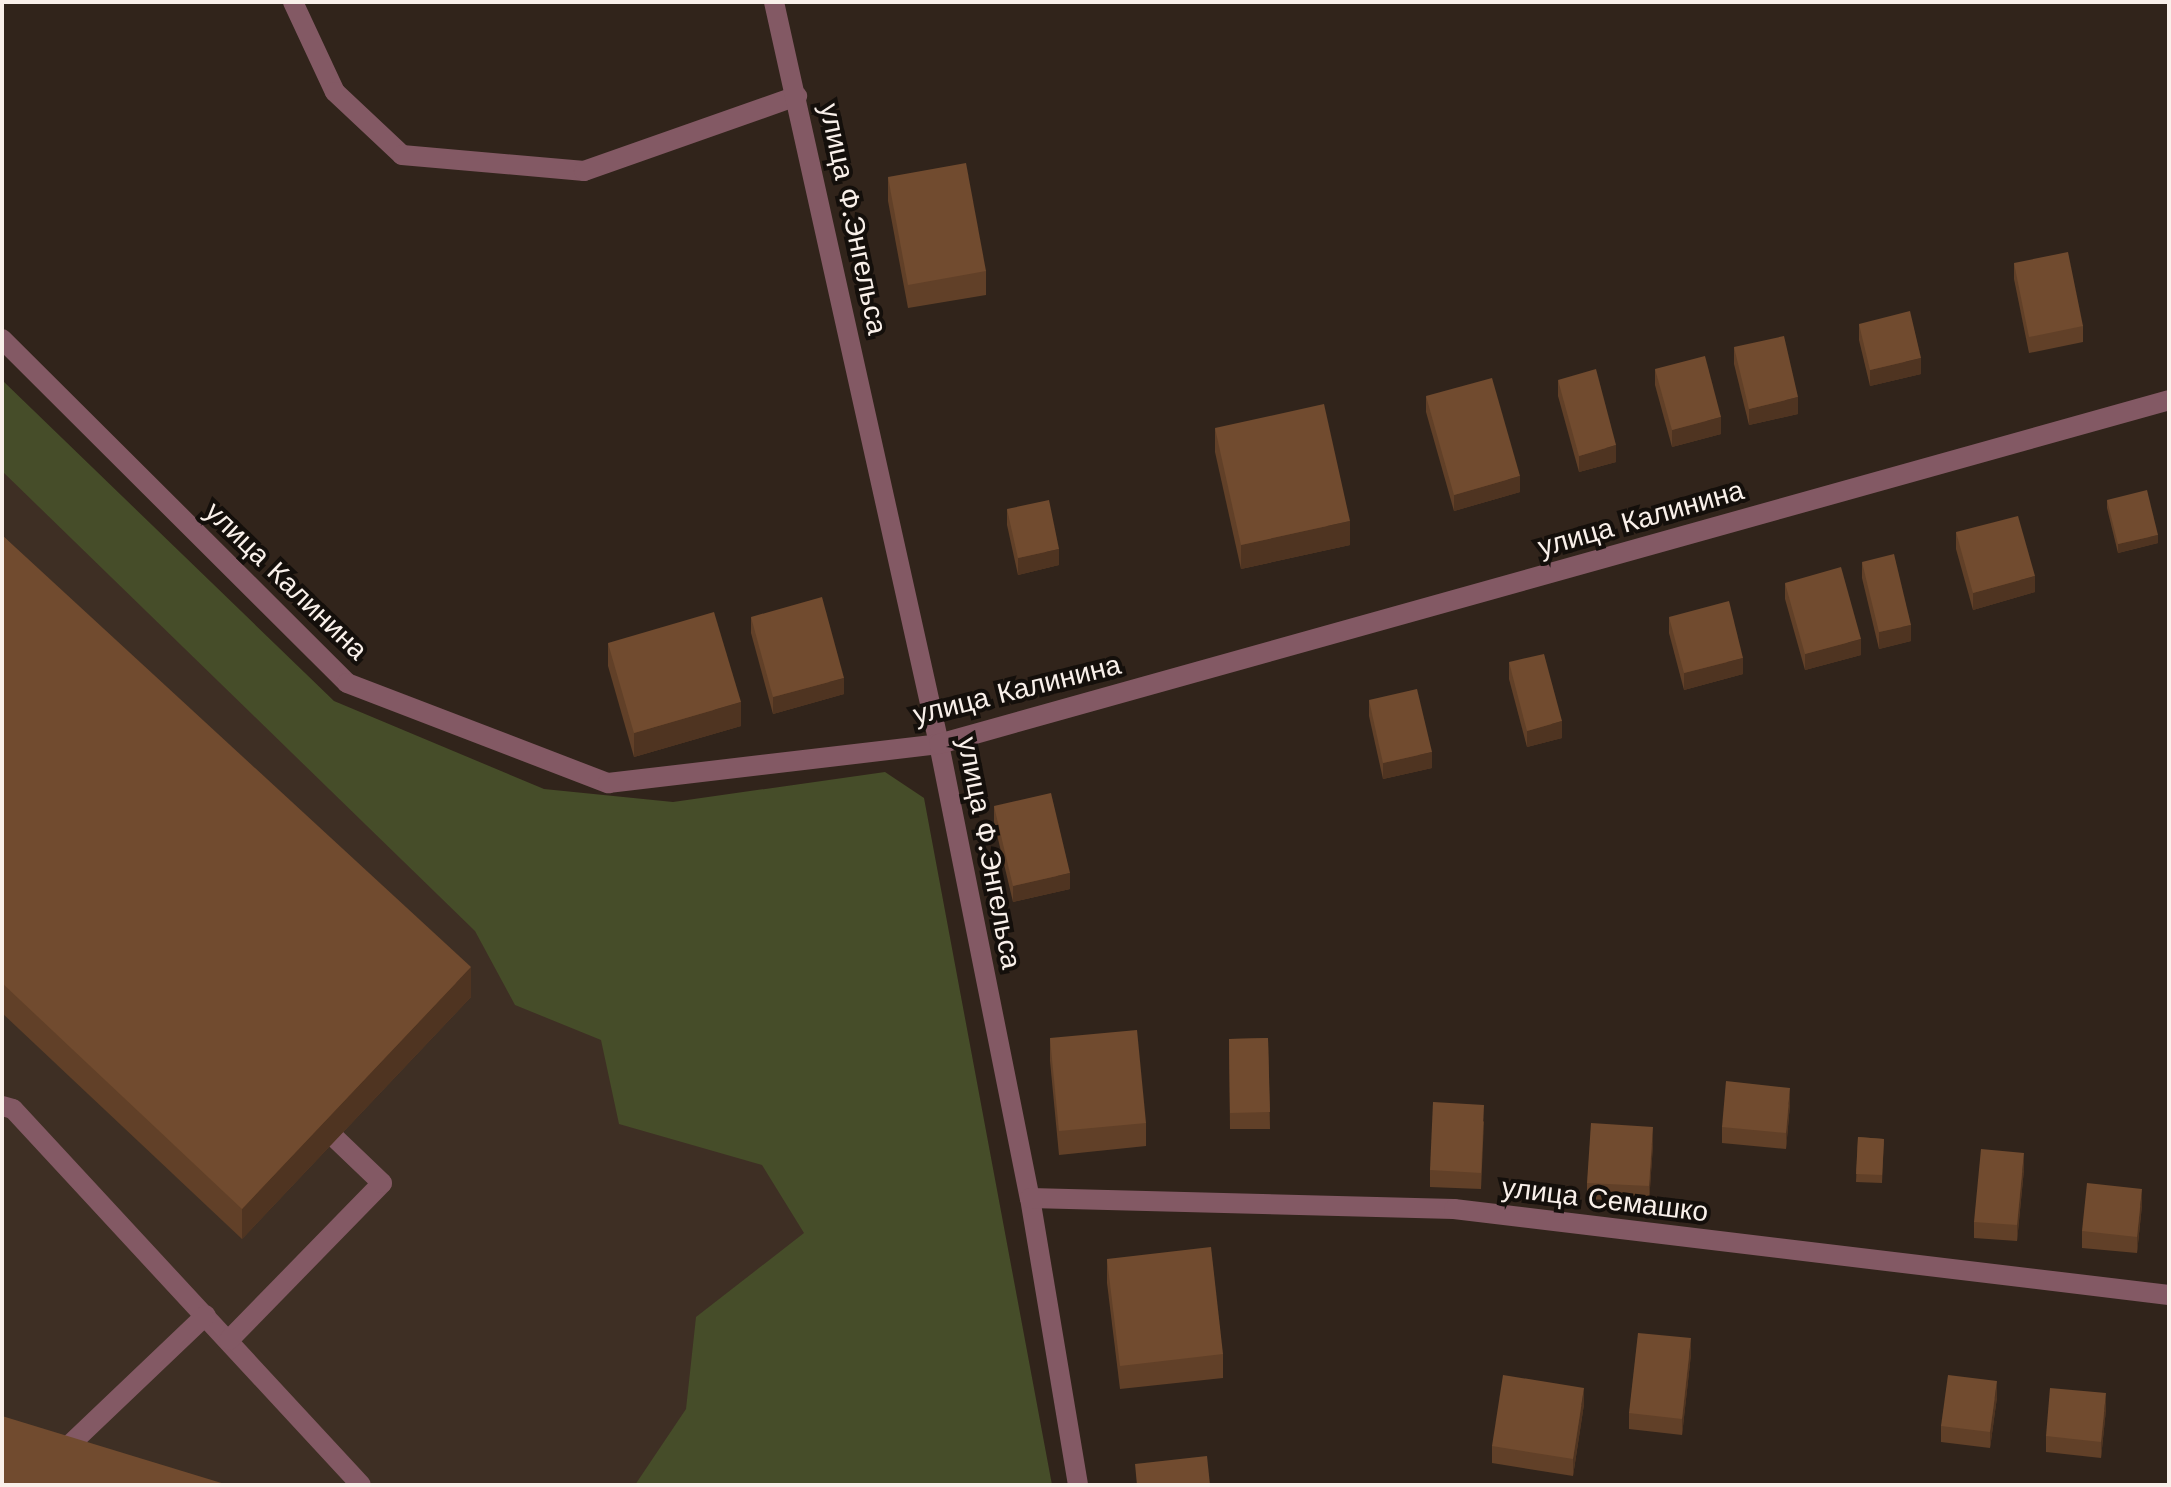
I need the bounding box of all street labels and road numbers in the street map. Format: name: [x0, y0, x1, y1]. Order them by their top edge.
street label: улица Ф.Энгельса: [812, 100, 894, 338]
street label: улица Калинина: [1534, 474, 1748, 564]
street label: улица Калинина: [198, 495, 374, 667]
street label: улица Калинина: [910, 648, 1124, 732]
street label: улица Ф.Энгельса: [950, 734, 1028, 972]
street label: улица Семашко: [1500, 1171, 1710, 1229]

